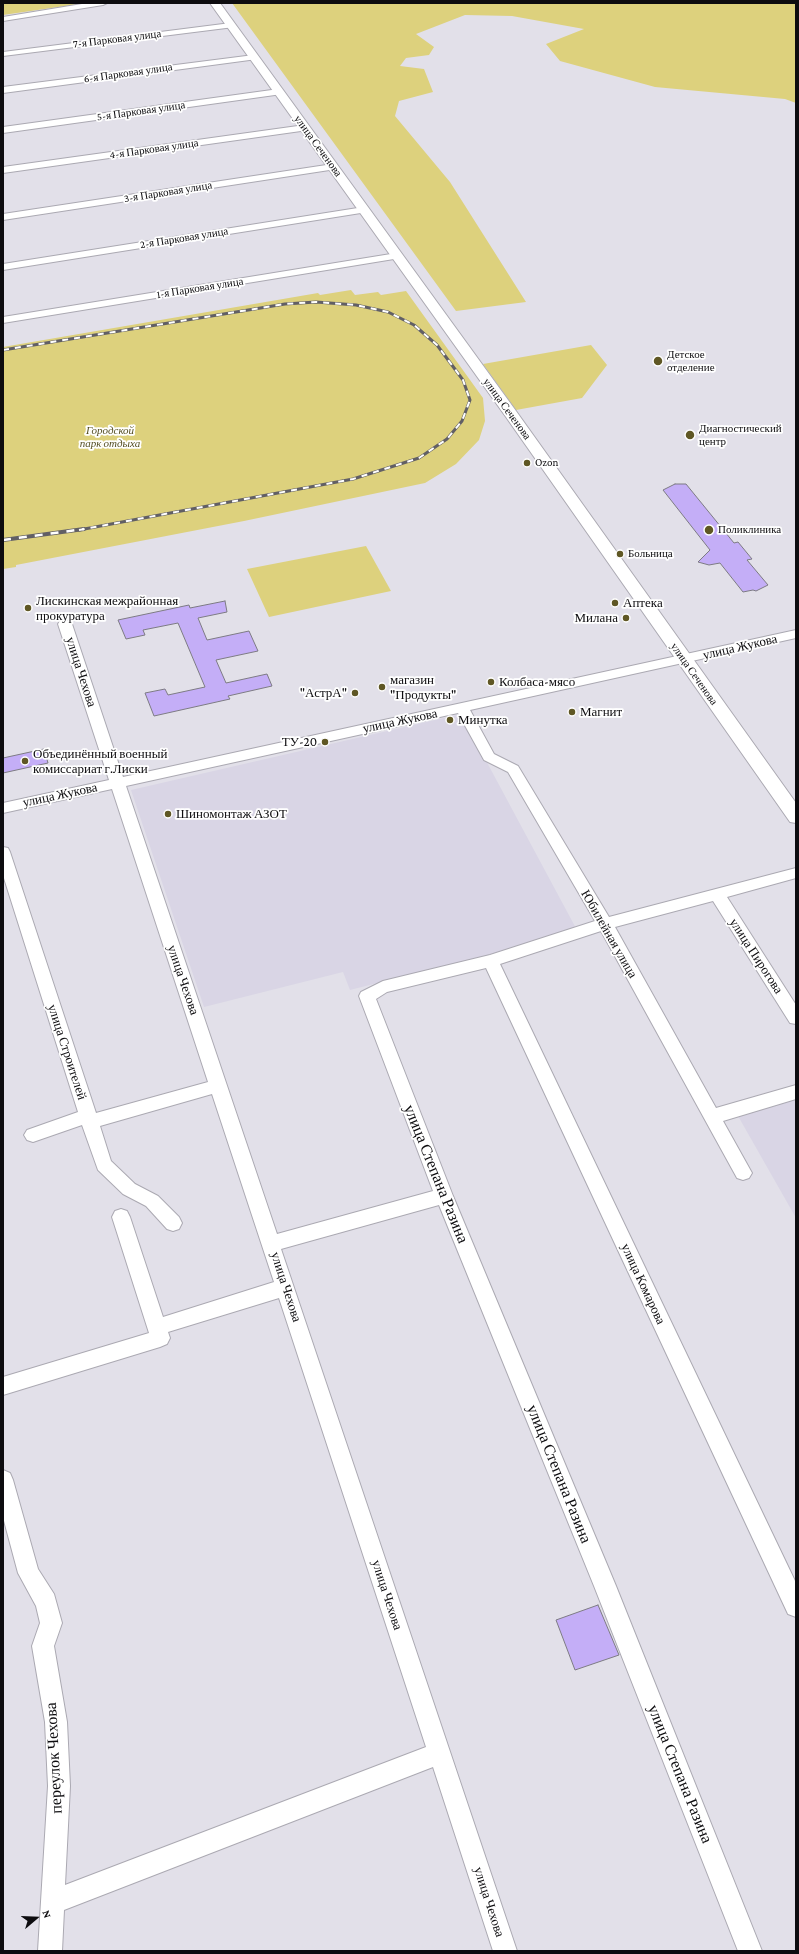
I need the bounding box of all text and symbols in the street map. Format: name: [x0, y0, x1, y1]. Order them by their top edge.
street label: 7-я Парковая улица: [72, 27, 162, 51]
street label: 6-я Парковая улица: [83, 60, 173, 86]
street label: 5-я Парковая улица: [96, 98, 186, 124]
street label: улица Сеченова: [291, 113, 345, 179]
street label: 4-я Парковая улица: [109, 136, 199, 162]
street label: 3-я Парковая улица: [123, 179, 213, 205]
street label: 2-я Парковая улица: [139, 225, 229, 251]
street label: 1-я Парковая улица: [156, 275, 244, 301]
place label: Детское отделение: [667, 348, 715, 374]
marker: Детское отделение: [652, 355, 664, 367]
street label: улица Сеченова: [480, 376, 534, 442]
place label: Диагностический центр: [699, 422, 782, 448]
park label: Городской парк отдыха: [80, 424, 140, 450]
marker: Диагностический центр: [684, 429, 696, 441]
place label: Ozon: [535, 456, 558, 470]
marker: Ozon: [522, 458, 532, 468]
place label: Поликлиника: [718, 523, 781, 537]
marker: Поликлиника: [703, 524, 715, 536]
place label: Больница: [628, 547, 673, 561]
marker: Больница: [615, 549, 625, 559]
place label: Лискинская межрайонная прокуратура: [36, 593, 178, 624]
place label: Аптека: [623, 595, 663, 611]
marker: Аптека: [610, 598, 620, 608]
marker: Лискинская межрайонная прокуратура: [23, 603, 33, 613]
place label: Милана: [574, 610, 618, 626]
marker: Милана: [621, 613, 631, 623]
street label: улица Жукова: [701, 631, 779, 663]
street label: улица Чехова: [62, 635, 100, 709]
street label: улица Сеченова: [668, 640, 720, 708]
place label: магазин "Продукты": [390, 672, 456, 703]
place label: Колбаса-мясо: [499, 674, 575, 690]
marker: Колбаса-мясо: [486, 677, 496, 687]
marker: магазин "Продукты": [377, 682, 387, 692]
place label: "АстрА": [300, 685, 347, 701]
marker: "АстрА": [350, 688, 360, 698]
place label: Магнит: [580, 704, 622, 720]
street label: улица Жукова: [361, 705, 439, 737]
marker: Магнит: [567, 707, 577, 717]
place label: Минутка: [458, 712, 508, 728]
marker: Минутка: [445, 715, 455, 725]
place label: ТУ-20: [282, 734, 317, 750]
marker: ТУ-20: [320, 737, 330, 747]
place label: Объединённый военный комиссариат г.Лиски: [33, 746, 167, 777]
marker: Объединённый военный комиссариат г.Лиски: [20, 756, 30, 766]
street label: улица Жукова: [21, 779, 99, 811]
place label: Шиномонтаж АЗОТ: [176, 806, 287, 822]
marker: Шиномонтаж АЗОТ: [163, 809, 173, 819]
street label: Юбилейная улица: [577, 887, 641, 981]
street label: улица Пирогова: [726, 915, 786, 997]
street label: улица Чехова: [164, 943, 202, 1017]
street label: улица Строителей: [44, 1002, 90, 1102]
street label: улица Степана Разина: [399, 1102, 473, 1246]
street label: улица Комарова: [617, 1241, 669, 1327]
street label: улица Чехова: [267, 1250, 305, 1324]
street label: улица Степана Разина: [522, 1402, 596, 1546]
street label: улица Чехова: [368, 1558, 406, 1632]
street label: переулок Чехова: [41, 1702, 67, 1814]
street label: улица Степана Разина: [643, 1702, 717, 1846]
street label: улица Чехова: [470, 1865, 508, 1939]
north arrow: [16, 1898, 56, 1938]
text: N: [40, 1909, 54, 1920]

